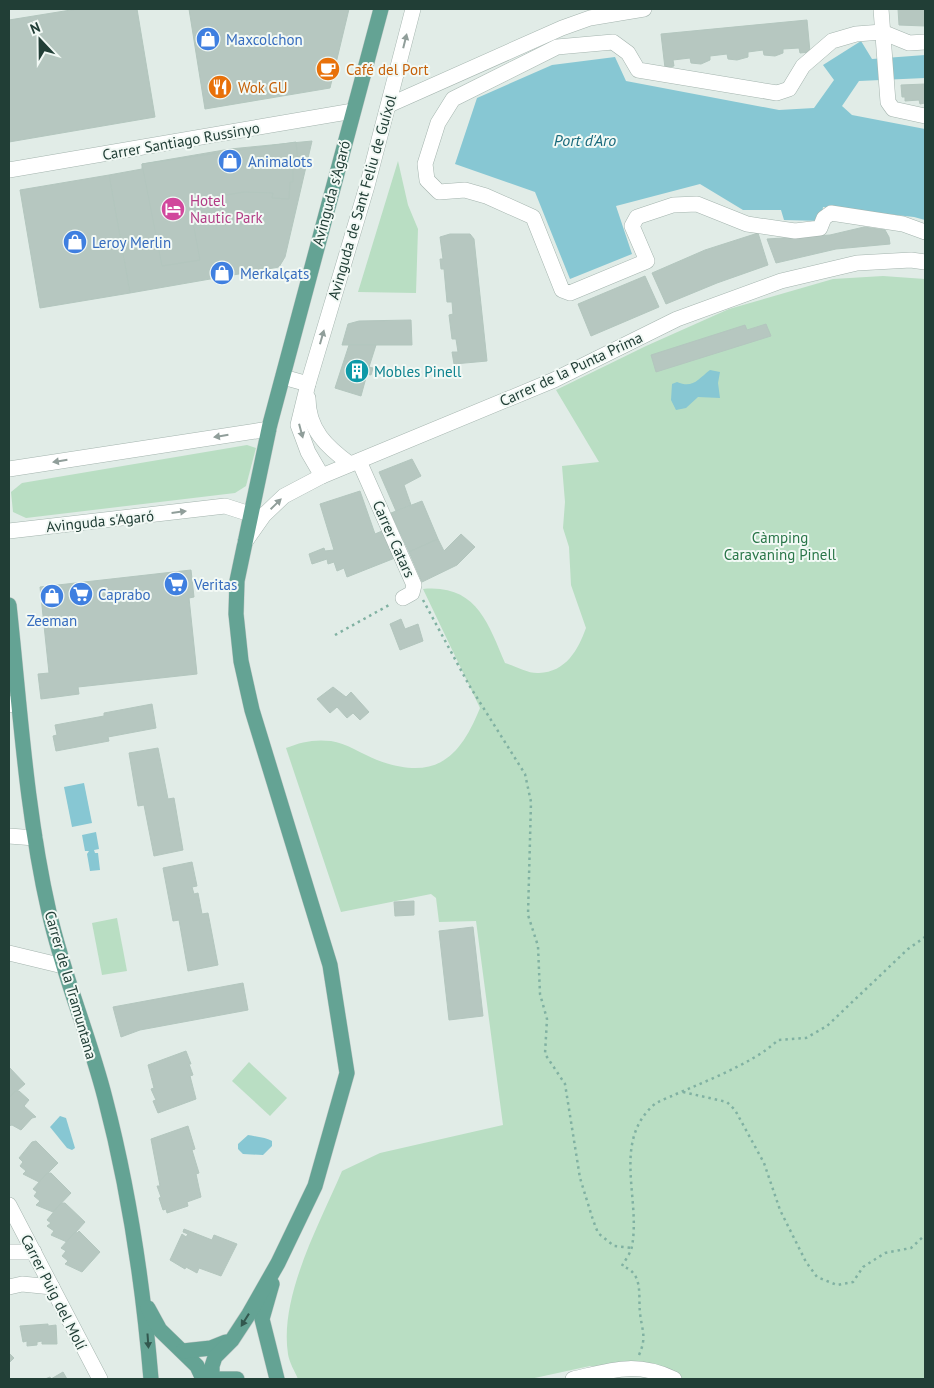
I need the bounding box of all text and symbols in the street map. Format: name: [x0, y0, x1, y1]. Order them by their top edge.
north arrow: [15, 15, 65, 65]
text: N: [27, 18, 43, 38]
shop icon: Maxcolchon: [195, 26, 221, 52]
place label: Maxcolchon: [226, 30, 303, 49]
one-way arrow: [402, 33, 410, 48]
cafe icon: Café del Port: [315, 56, 341, 82]
place label: Café del Port: [346, 60, 429, 79]
restaurant icon: Wok GU: [207, 74, 233, 100]
place label: Wok GU: [238, 78, 288, 97]
street label: Avinguda de Sant Feliu de Guíxol: [324, 92, 401, 302]
street label: Carrer Santiago Russinyo: [101, 118, 261, 164]
water label: Port d'Aro: [554, 130, 616, 150]
street label: Avinguda s'Agaró: [308, 138, 354, 248]
shop icon: Animalots: [217, 148, 243, 174]
place label: Animalots: [248, 152, 312, 171]
place label: Hotel Nautic Park: [190, 191, 264, 227]
hotel icon: Hotel Nautic Park: [160, 196, 186, 222]
shop icon: Leroy Merlin: [62, 229, 88, 255]
place label: Leroy Merlin: [92, 233, 171, 252]
shop icon: Merkalçats: [209, 260, 235, 286]
place label: Merkalçats: [240, 264, 309, 283]
street label: Carrer de la Punta Prima: [497, 328, 645, 410]
one-way arrow: [318, 330, 326, 345]
building icon: Mobles Pinell: [344, 358, 370, 384]
place label: Mobles Pinell: [374, 362, 462, 381]
one-way arrow: [297, 424, 305, 439]
one-way arrow: [213, 433, 229, 441]
one-way arrow: [52, 458, 68, 466]
street label: Carrer Catars: [369, 498, 419, 580]
one-way arrow: [269, 499, 281, 511]
street label: Avinguda s'Agaró: [45, 506, 155, 536]
one-way arrow: [171, 508, 187, 516]
park label: Càmping Caravaning Pinell: [724, 528, 837, 564]
supermarket icon: Veritas: [163, 571, 189, 597]
place label: Veritas: [193, 575, 237, 594]
supermarket icon: Caprabo: [68, 581, 94, 607]
shop icon: Zeeman: [39, 583, 65, 609]
place label: Caprabo: [98, 585, 151, 604]
place label: Zeeman: [27, 611, 77, 630]
street label: Carrer de la Tramuntana: [41, 909, 101, 1061]
street label: Carrer Puig del Molí: [17, 1231, 91, 1353]
one-way arrow: [240, 1314, 249, 1327]
one-way arrow: [144, 1333, 152, 1349]

